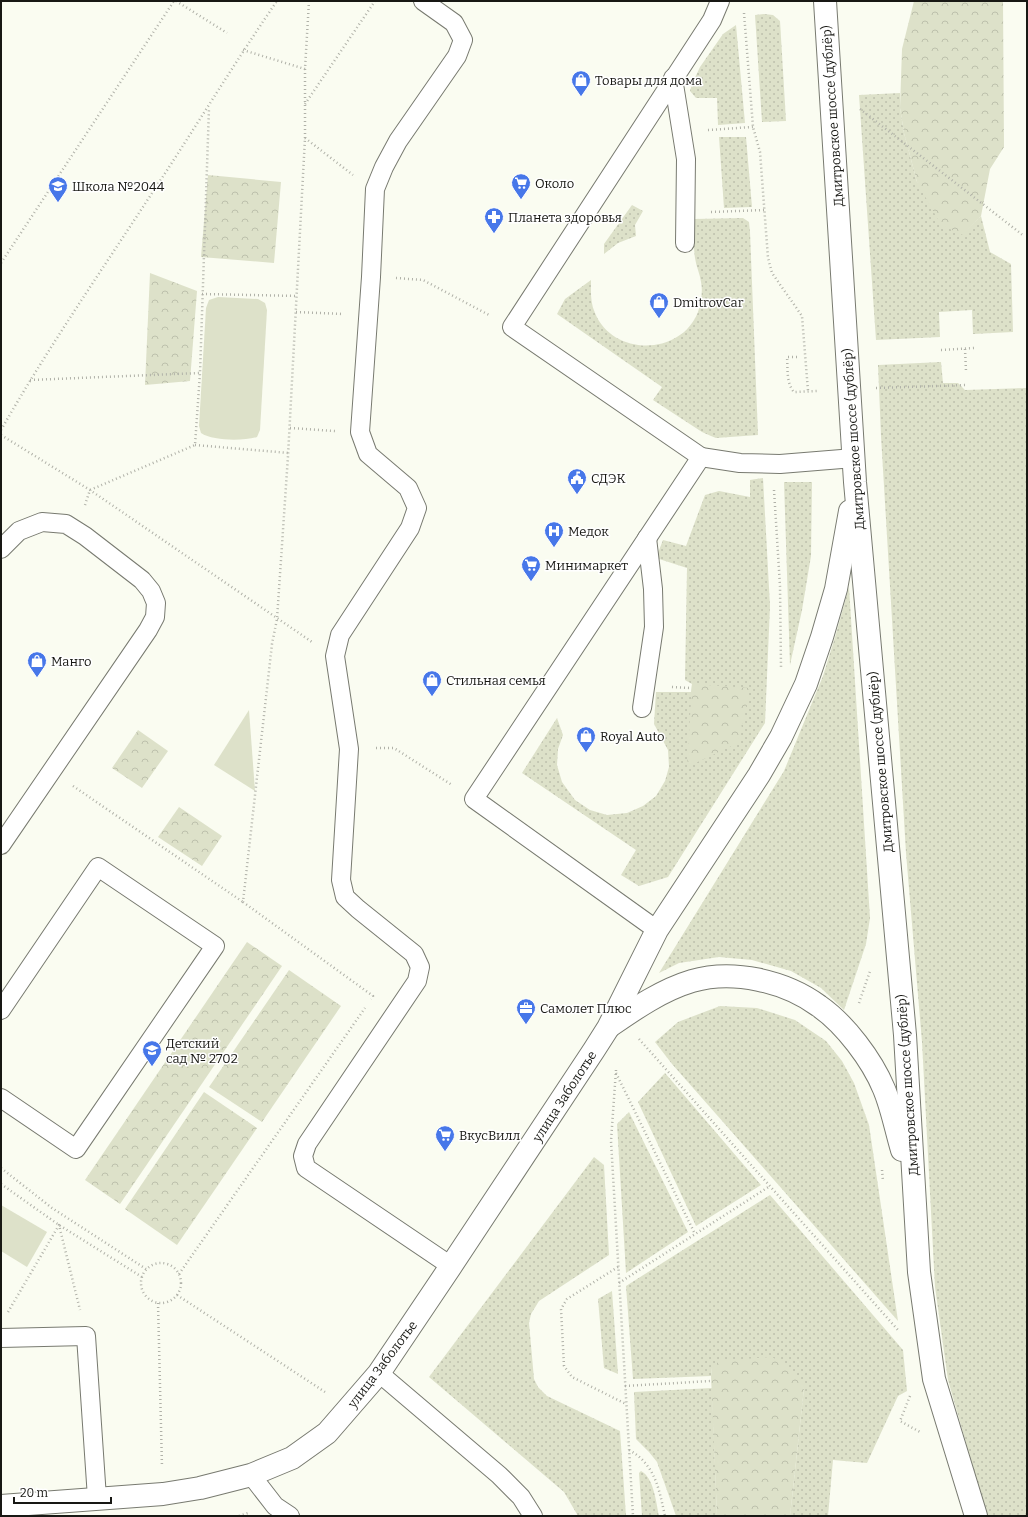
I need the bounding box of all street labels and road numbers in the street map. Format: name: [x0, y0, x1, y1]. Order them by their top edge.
street label: Дмитровское шоссе (дублёр): [819, 25, 846, 207]
street label: Дмитровское шоссе (дублёр): [840, 348, 867, 530]
street label: Дмитровское шоссе (дублёр): [865, 671, 896, 853]
street label: Дмитровское шоссе (дублёр): [894, 994, 921, 1176]
street label: улица Заболотье: [529, 1048, 599, 1145]
street label: улица Заболотье: [344, 1318, 420, 1412]

